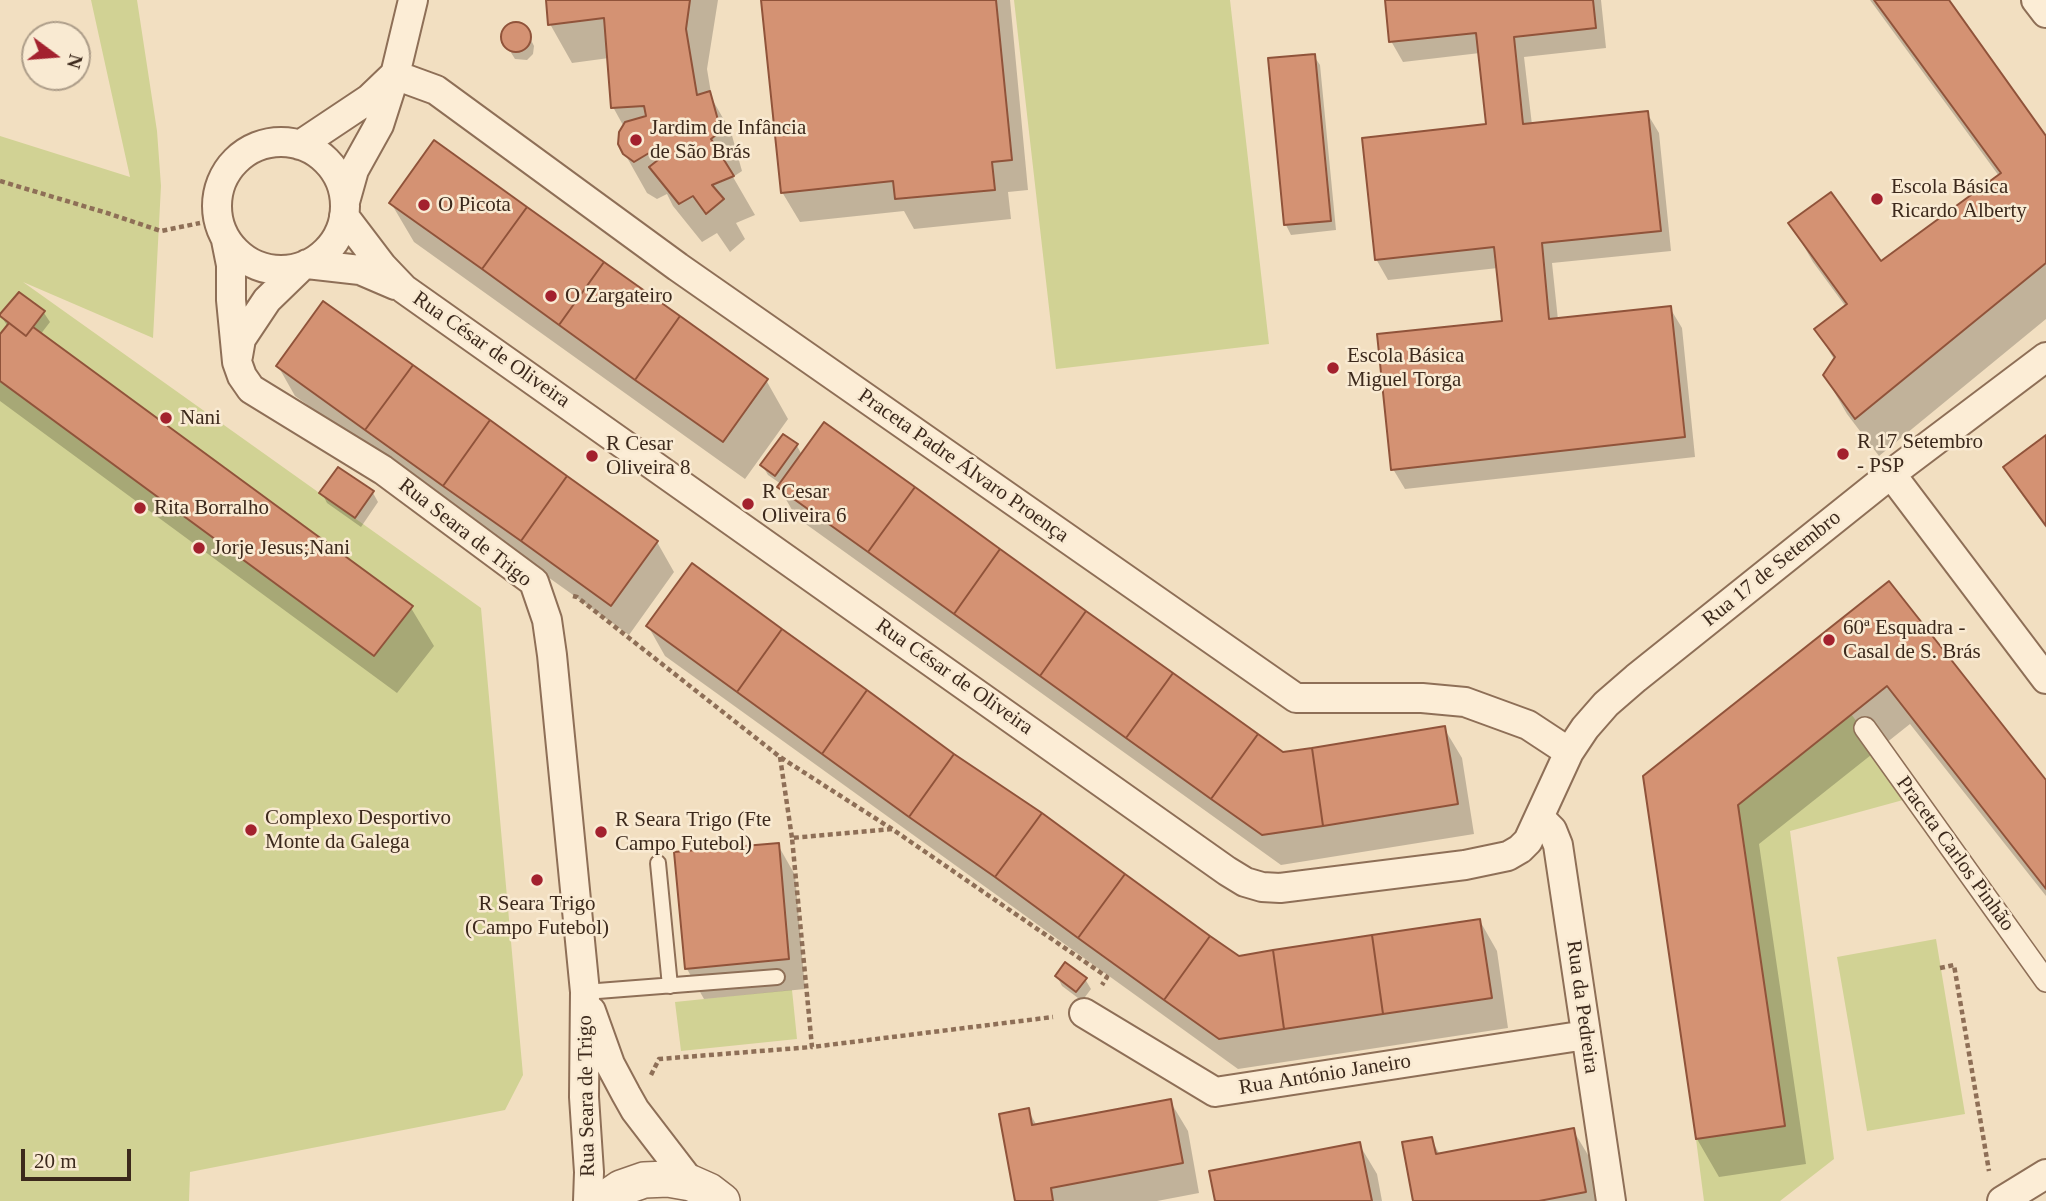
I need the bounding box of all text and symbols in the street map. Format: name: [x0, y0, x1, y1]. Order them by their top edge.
north arrow: [21, 21, 91, 91]
text: N: [63, 52, 87, 71]
place label: Jardim de Infância de São Brás: [650, 115, 806, 165]
marker: Jardim de Infância de São Brás: [628, 132, 644, 148]
place label: Escola Básica Ricardo Alberty: [1891, 174, 2027, 224]
marker: Escola Básica Ricardo Alberty: [1869, 191, 1885, 207]
place label: O Picota: [438, 192, 511, 218]
marker: O Picota: [416, 197, 432, 213]
place label: O Zargateiro: [565, 283, 672, 309]
street label: Rua César de Oliveira: [408, 286, 574, 414]
marker: O Zargateiro: [543, 288, 559, 304]
place label: Escola Básica Miguel Torga: [1347, 343, 1464, 393]
marker: Escola Básica Miguel Torga: [1325, 360, 1341, 376]
street label: Praceta Padre Álvaro Proença: [853, 384, 1073, 548]
place label: Nani: [180, 405, 221, 431]
marker: Nani: [158, 410, 174, 426]
place label: R 17 Setembro - PSP: [1857, 429, 1983, 479]
place label: R Cesar Oliveira 8: [606, 431, 691, 481]
marker: R 17 Setembro - PSP: [1835, 446, 1851, 462]
marker: R Cesar Oliveira 8: [584, 448, 600, 464]
street label: Rua Seara de Trigo: [393, 473, 537, 593]
place label: R Cesar Oliveira 6: [762, 479, 847, 529]
place label: Rita Borralho: [154, 495, 269, 521]
marker: R Cesar Oliveira 6: [740, 496, 756, 512]
marker: Rita Borralho: [132, 500, 148, 516]
street label: Rua 17 de Setembro: [1698, 505, 1846, 633]
place label: Jorje Jesus;Nani: [213, 535, 350, 561]
marker: Jorje Jesus;Nani: [191, 540, 207, 556]
street label: Rua César de Oliveira: [871, 613, 1037, 741]
place label: 60ª Esquadra - Casal de S. Brás: [1843, 615, 1981, 665]
marker: 60ª Esquadra - Casal de S. Brás: [1821, 632, 1837, 648]
street label: Praceta Carlos Pinhão: [1890, 772, 2020, 936]
place label: Complexo Desportivo Monte da Galega: [265, 805, 451, 855]
place label: R Seara Trigo (Fte Campo Futebol): [615, 807, 771, 857]
marker: Complexo Desportivo Monte da Galega: [243, 822, 259, 838]
marker: R Seara Trigo (Fte Campo Futebol): [593, 824, 609, 840]
marker: R Seara Trigo (Campo Futebol): [529, 872, 545, 888]
place label: R Seara Trigo (Campo Futebol): [465, 891, 609, 941]
street label: Rua da Pedreira: [1560, 939, 1604, 1075]
street label: Rua Seara de Trigo: [573, 1015, 601, 1177]
street label: Rua António Janeiro: [1237, 1049, 1413, 1101]
scale bar: [24, 1134, 135, 1178]
text: 20 m: [34, 1149, 77, 1173]

